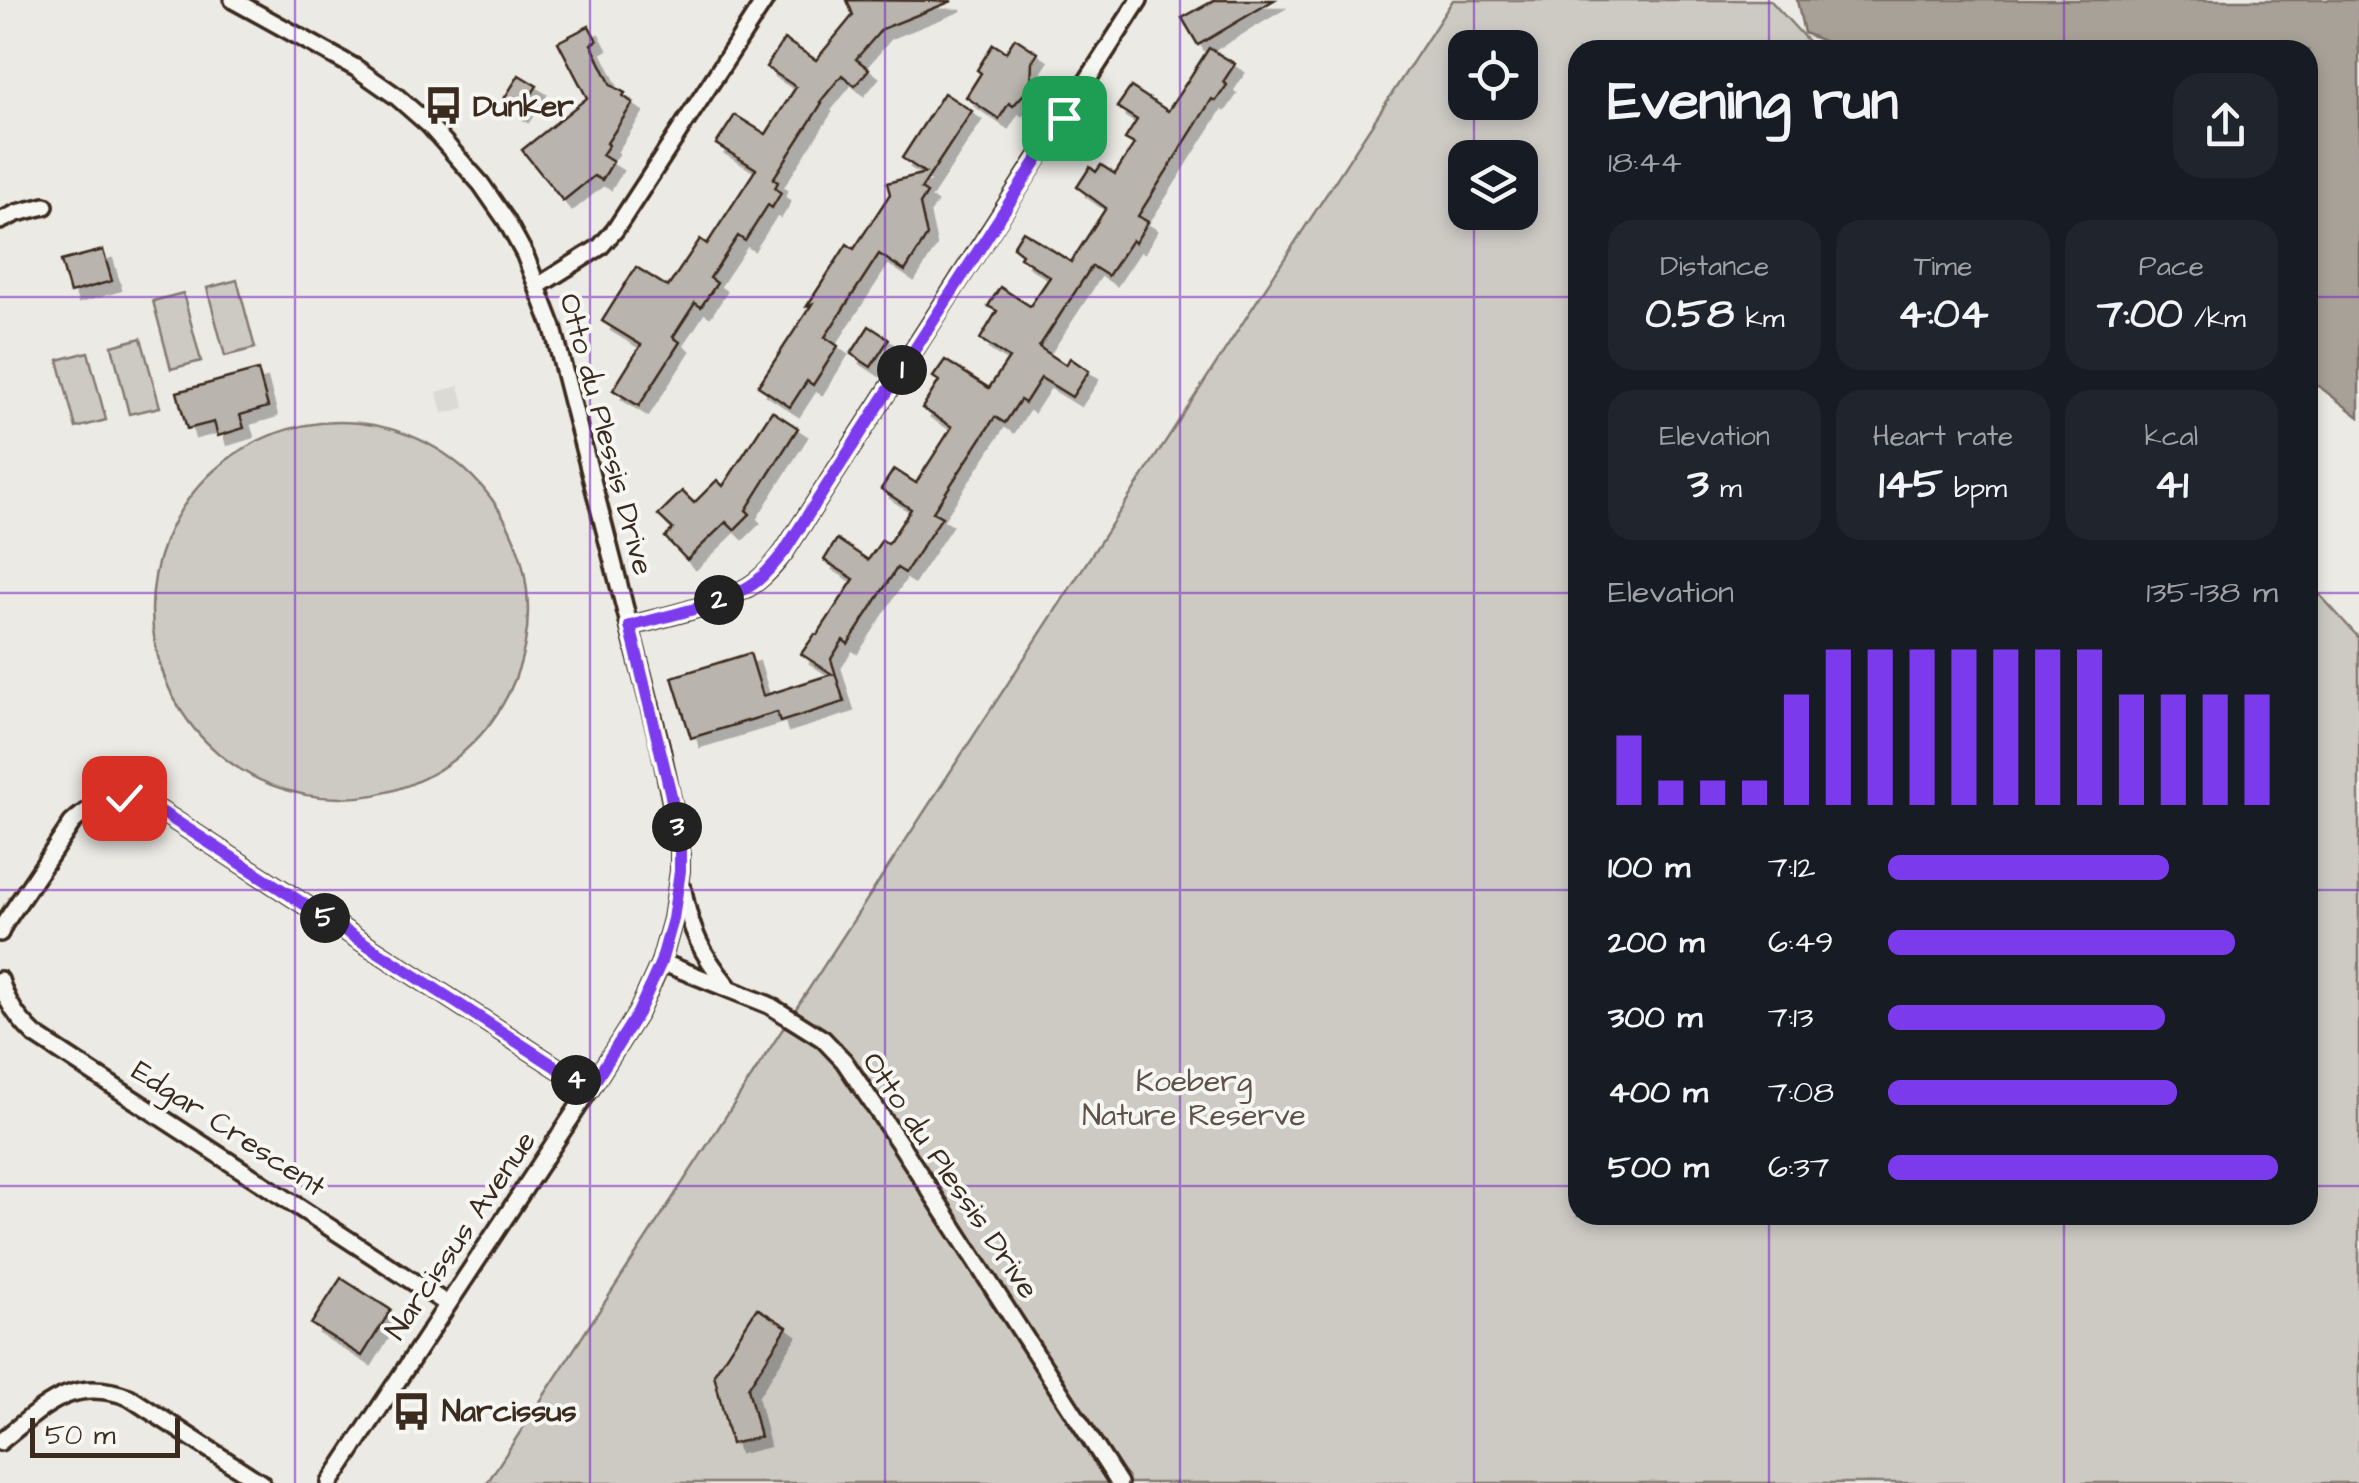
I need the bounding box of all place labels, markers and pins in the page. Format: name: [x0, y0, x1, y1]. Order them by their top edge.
pin: [1022, 76, 1107, 161]
bus stop icon: Dunker: [422, 85, 464, 127]
place label: Dunker: [473, 86, 574, 128]
pin: 1: [877, 345, 927, 395]
pin: 2: [694, 575, 744, 625]
pin: [82, 756, 167, 841]
pin: 3: [652, 802, 702, 852]
pin: 5: [300, 893, 350, 943]
pin: 4: [551, 1055, 601, 1105]
bus stop icon: Narcissus: [391, 1390, 433, 1432]
place label: Narcissus: [442, 1391, 577, 1433]

